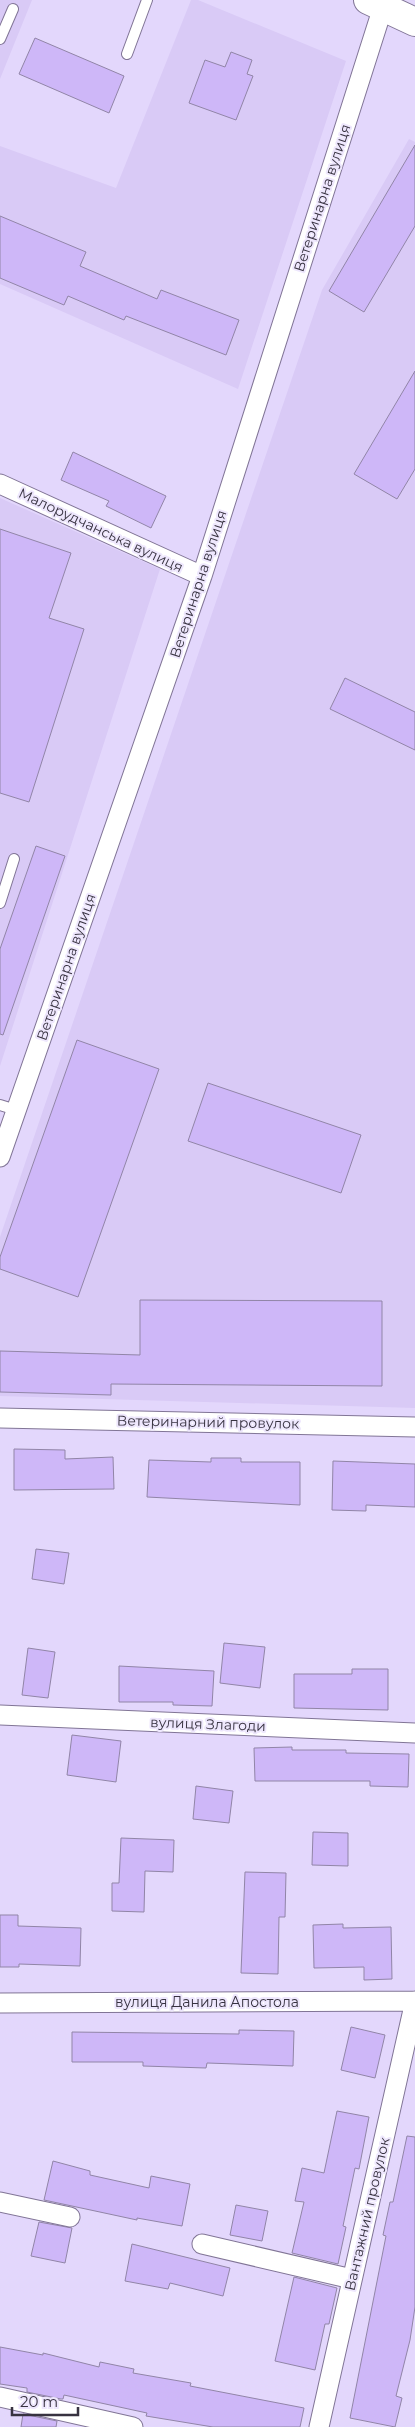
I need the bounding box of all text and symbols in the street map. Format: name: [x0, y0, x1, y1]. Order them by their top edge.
street label: Ветеринарна вулиця: [290, 122, 354, 274]
street label: Малорудчанська вулиця: [16, 484, 186, 576]
street label: Ветеринарна вулиця: [166, 508, 230, 660]
street label: Ветеринарна вулиця: [32, 891, 100, 1043]
street label: Ветеринарний провулок: [117, 1411, 299, 1433]
street label: вулиця Злагоди: [150, 1713, 266, 1735]
street label: вулиця Данила Апостола: [115, 1993, 299, 2011]
street label: Вантажний провулок: [341, 2136, 393, 2292]
scale bar: [12, 2384, 79, 2416]
text: 20 m: [20, 2392, 58, 2411]

